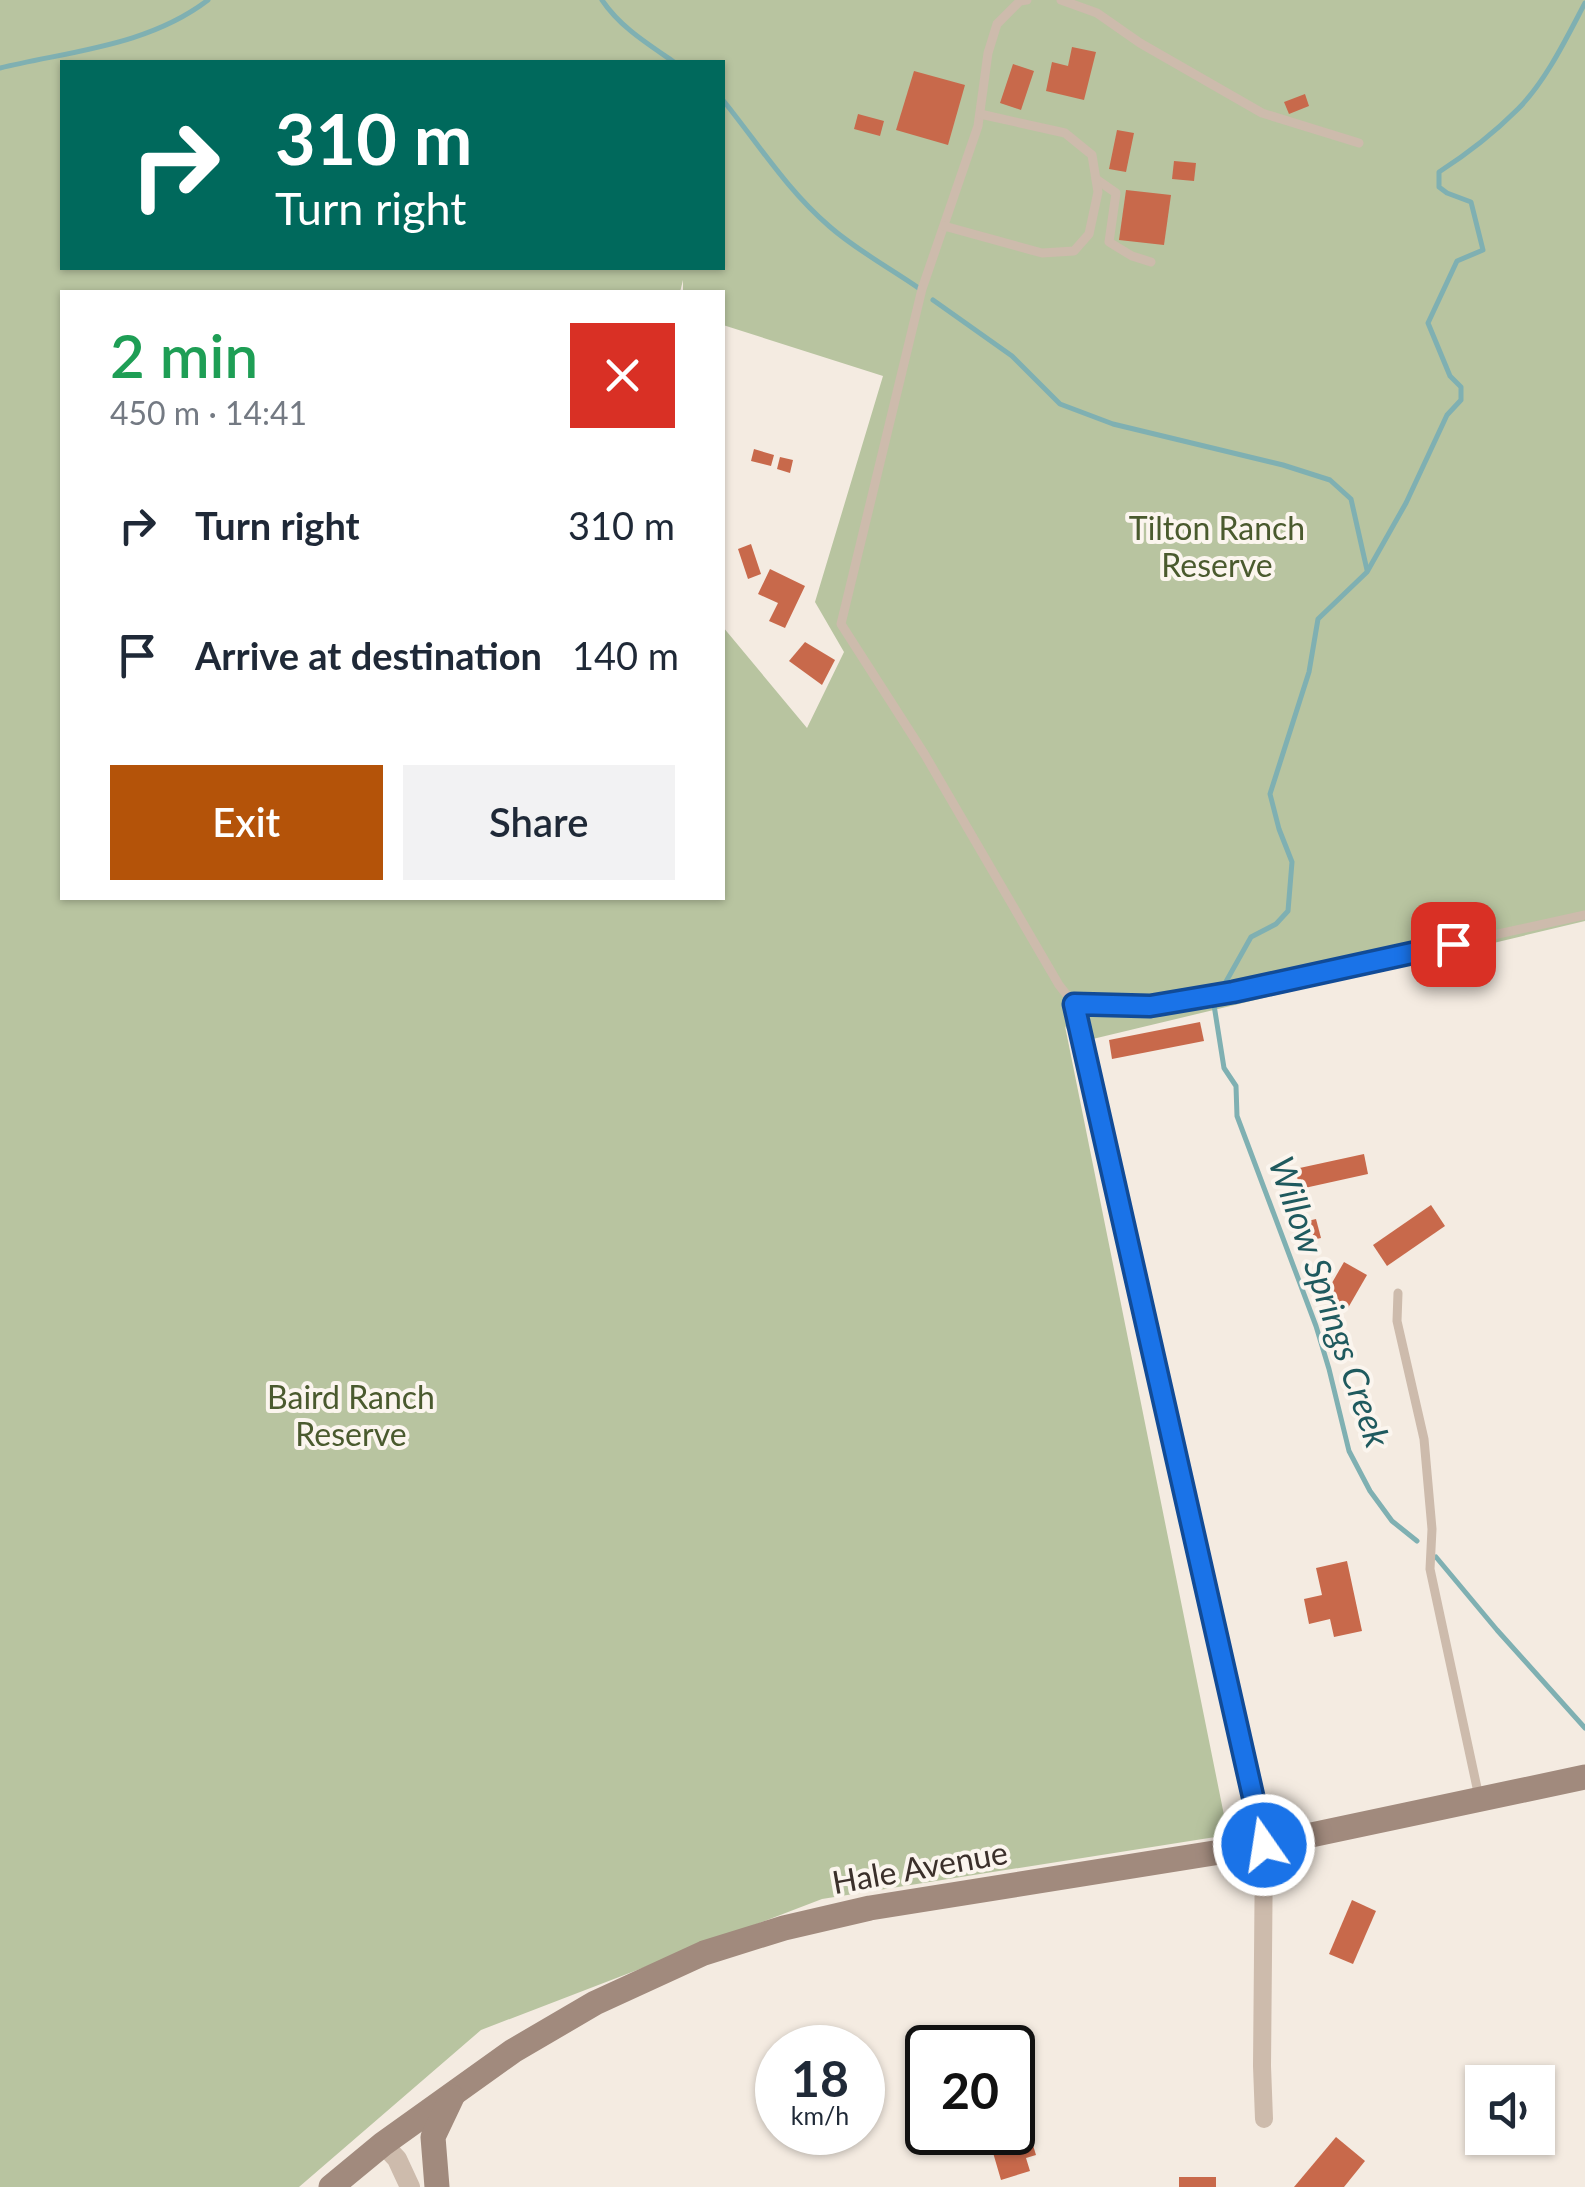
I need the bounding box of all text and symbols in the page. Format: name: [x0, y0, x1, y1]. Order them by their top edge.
text: 310 m: [275, 96, 472, 180]
icon: right: [110, 100, 240, 230]
text: Turn right: [275, 181, 466, 235]
text: 2 min: [110, 319, 258, 391]
button: close: [570, 323, 675, 428]
text: 450 m · 14:41: [110, 393, 307, 432]
icon: right: [110, 498, 165, 553]
text: Turn right: [195, 502, 360, 548]
text: 310 m: [568, 502, 675, 548]
park label: Tilton Ranch Reserve: [1129, 508, 1305, 584]
icon: arrive: [110, 628, 165, 683]
text: Arrive at destination: [195, 632, 542, 678]
text: 140 m: [572, 632, 679, 678]
button: Exit: [110, 765, 383, 880]
button: Share: [403, 765, 675, 880]
pin: [1411, 902, 1496, 987]
icon: arrive: [1426, 917, 1481, 972]
water label: Willow Springs Creek: [1261, 1151, 1400, 1453]
park label: Baird Ranch Reserve: [267, 1377, 435, 1453]
position arrow: [1212, 1793, 1316, 1897]
street label: Hale Avenue: [829, 1832, 1010, 1901]
speed limit sign: 20: [905, 2025, 1035, 2155]
text: 18: [791, 2048, 849, 2108]
map controls: [1465, 2065, 1555, 2155]
button: sound: [1465, 2065, 1555, 2155]
text: km/h: [791, 2100, 849, 2130]

